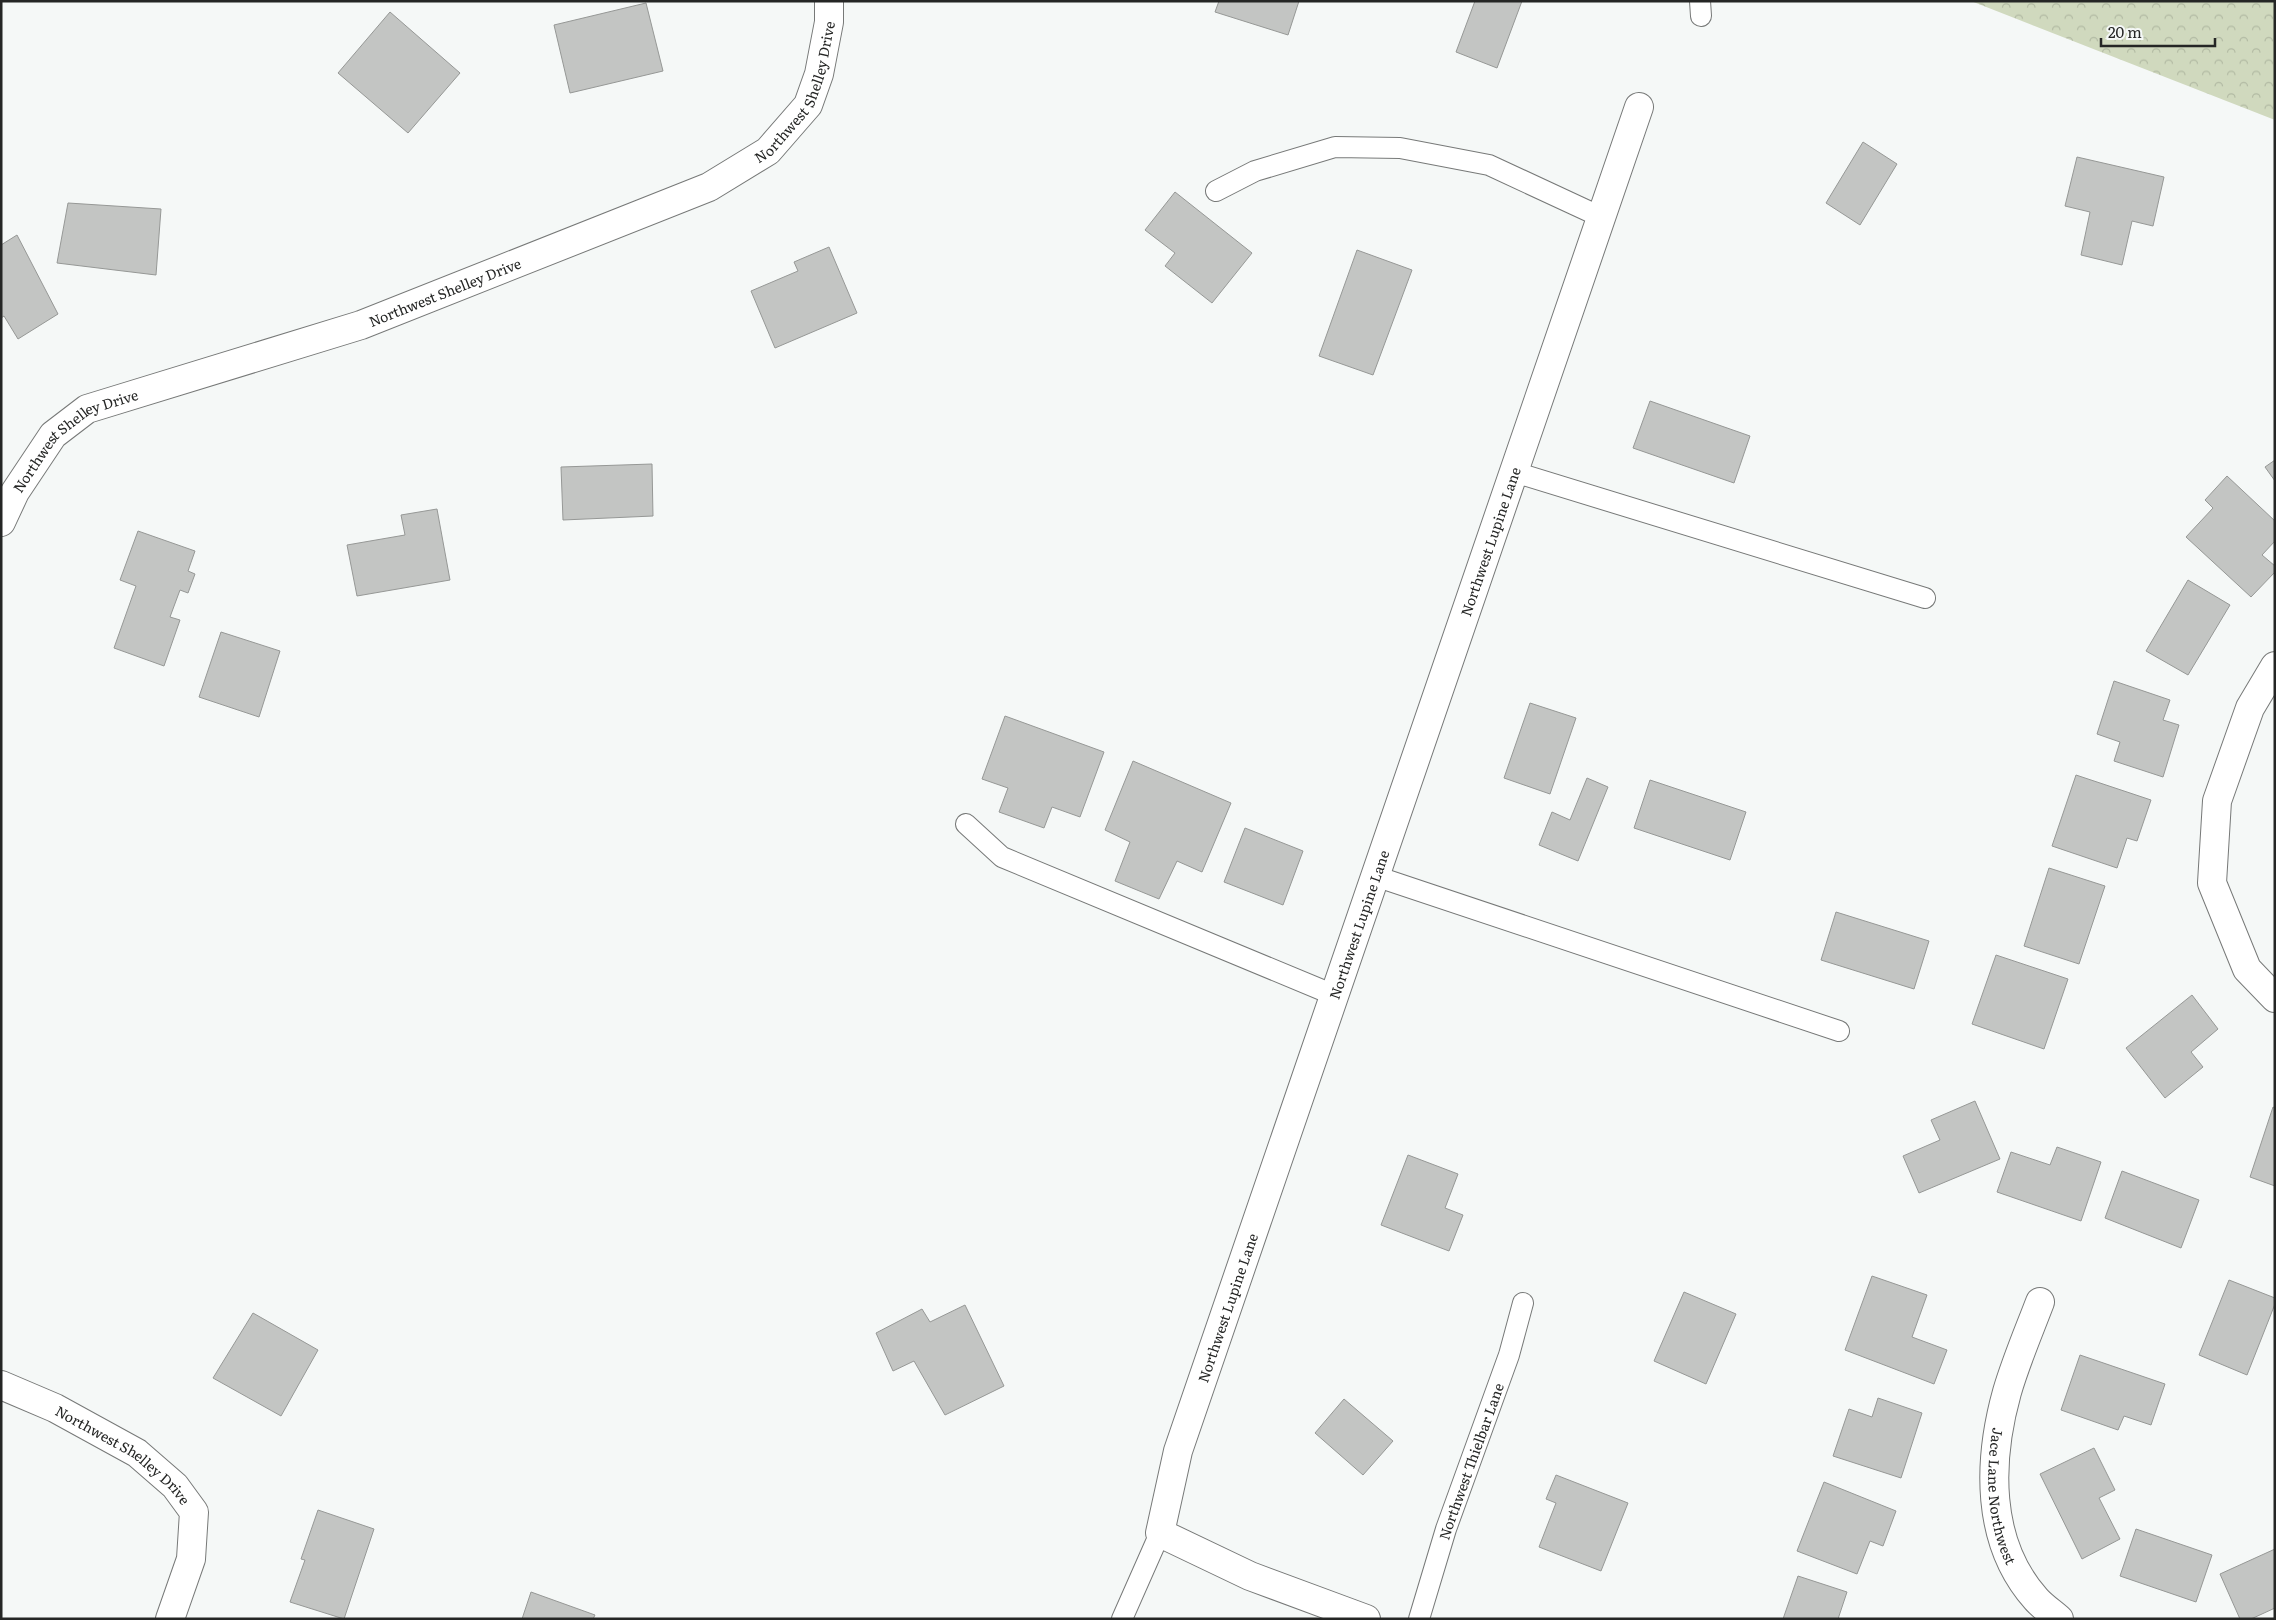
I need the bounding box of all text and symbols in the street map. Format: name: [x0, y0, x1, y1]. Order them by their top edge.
scale bar: [2101, 15, 2215, 47]
street label: Northwest Shelley Drive: [750, 19, 839, 167]
text: 20 m: [2108, 20, 2142, 43]
street label: Northwest Shelley Drive: [366, 253, 524, 331]
street label: Northwest Shelley Drive: [8, 384, 140, 496]
street label: Northwest Lupine Lane: [1455, 464, 1525, 619]
street label: Northwest Lupine Lane: [1324, 847, 1393, 1002]
street label: Northwest Lupine Lane: [1192, 1230, 1262, 1385]
street label: Northwest Thielbar Lane: [1433, 1380, 1508, 1542]
street label: Northwest Shelley Drive: [52, 1400, 195, 1509]
street label: Jace Lane Northwest: [1984, 1426, 2021, 1568]

